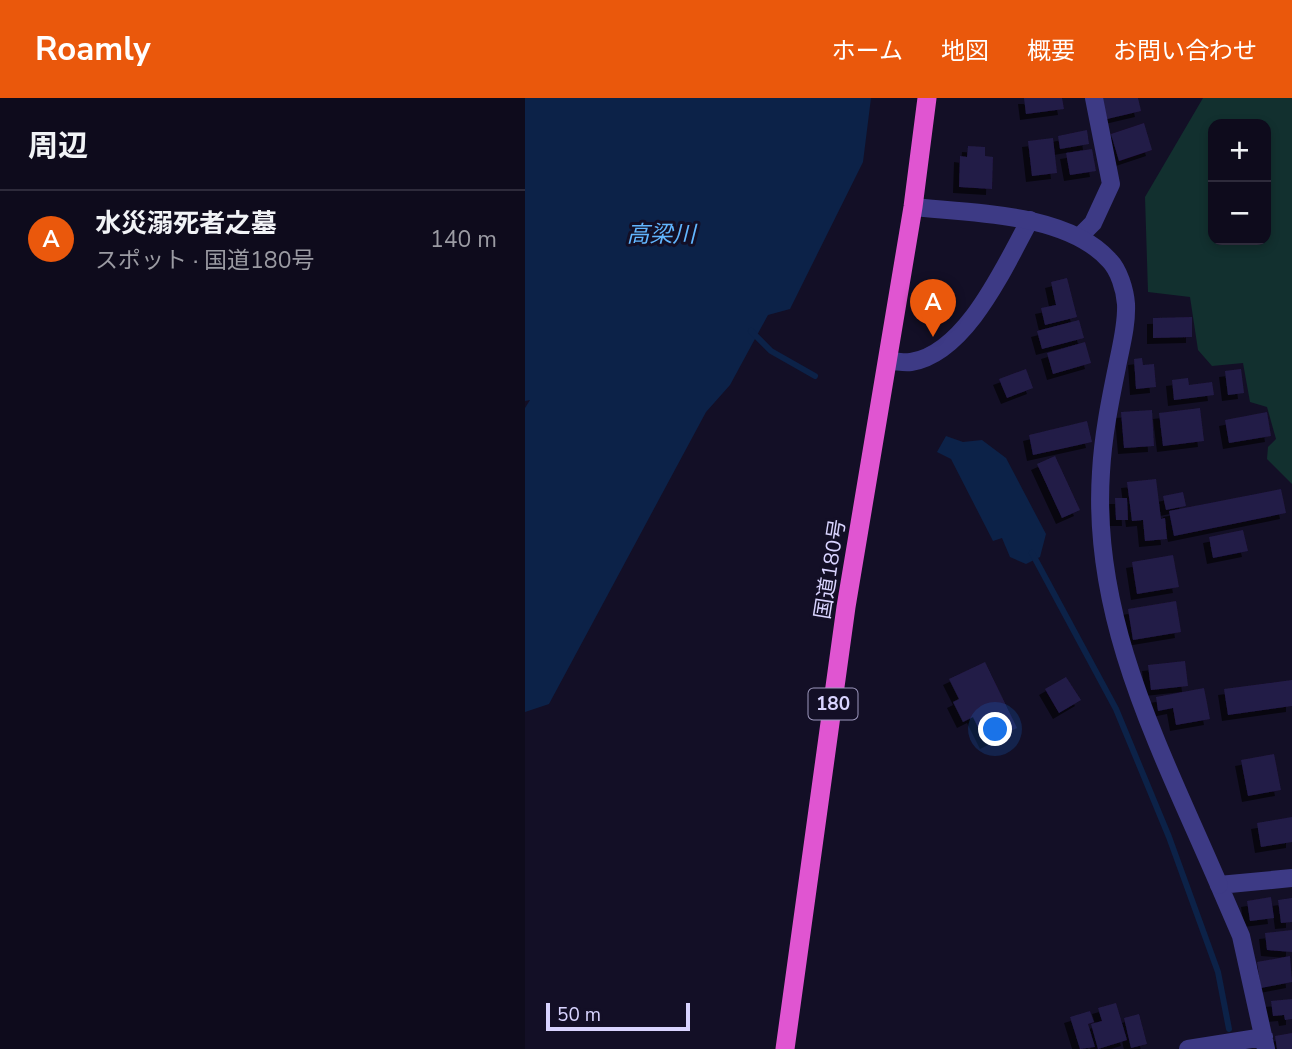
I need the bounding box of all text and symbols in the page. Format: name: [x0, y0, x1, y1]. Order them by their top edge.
text: Roamly: [35, 27, 151, 72]
text: ホーム: [832, 35, 903, 67]
text: 地図: [941, 35, 989, 67]
text: 概要: [1027, 35, 1075, 67]
text: お問い合わせ: [1113, 35, 1257, 67]
map controls: [1208, 119, 1271, 245]
button: +: [1208, 119, 1271, 182]
text: 周辺: [28, 126, 88, 167]
button: −: [1208, 182, 1271, 245]
text: 水災溺死者之墓: [95, 206, 277, 241]
water label: 高梁川: [627, 219, 699, 250]
text: A: [42, 224, 60, 255]
text: 140 m: [430, 224, 497, 255]
text: スポット · 国道180号: [95, 245, 314, 276]
pin: A: [910, 279, 956, 337]
street label: 国道180号: [808, 517, 852, 621]
road number: 180: [809, 688, 857, 720]
your location: [978, 712, 1012, 746]
scale bar: [546, 1000, 689, 1032]
text: 50 m: [557, 1002, 601, 1028]

